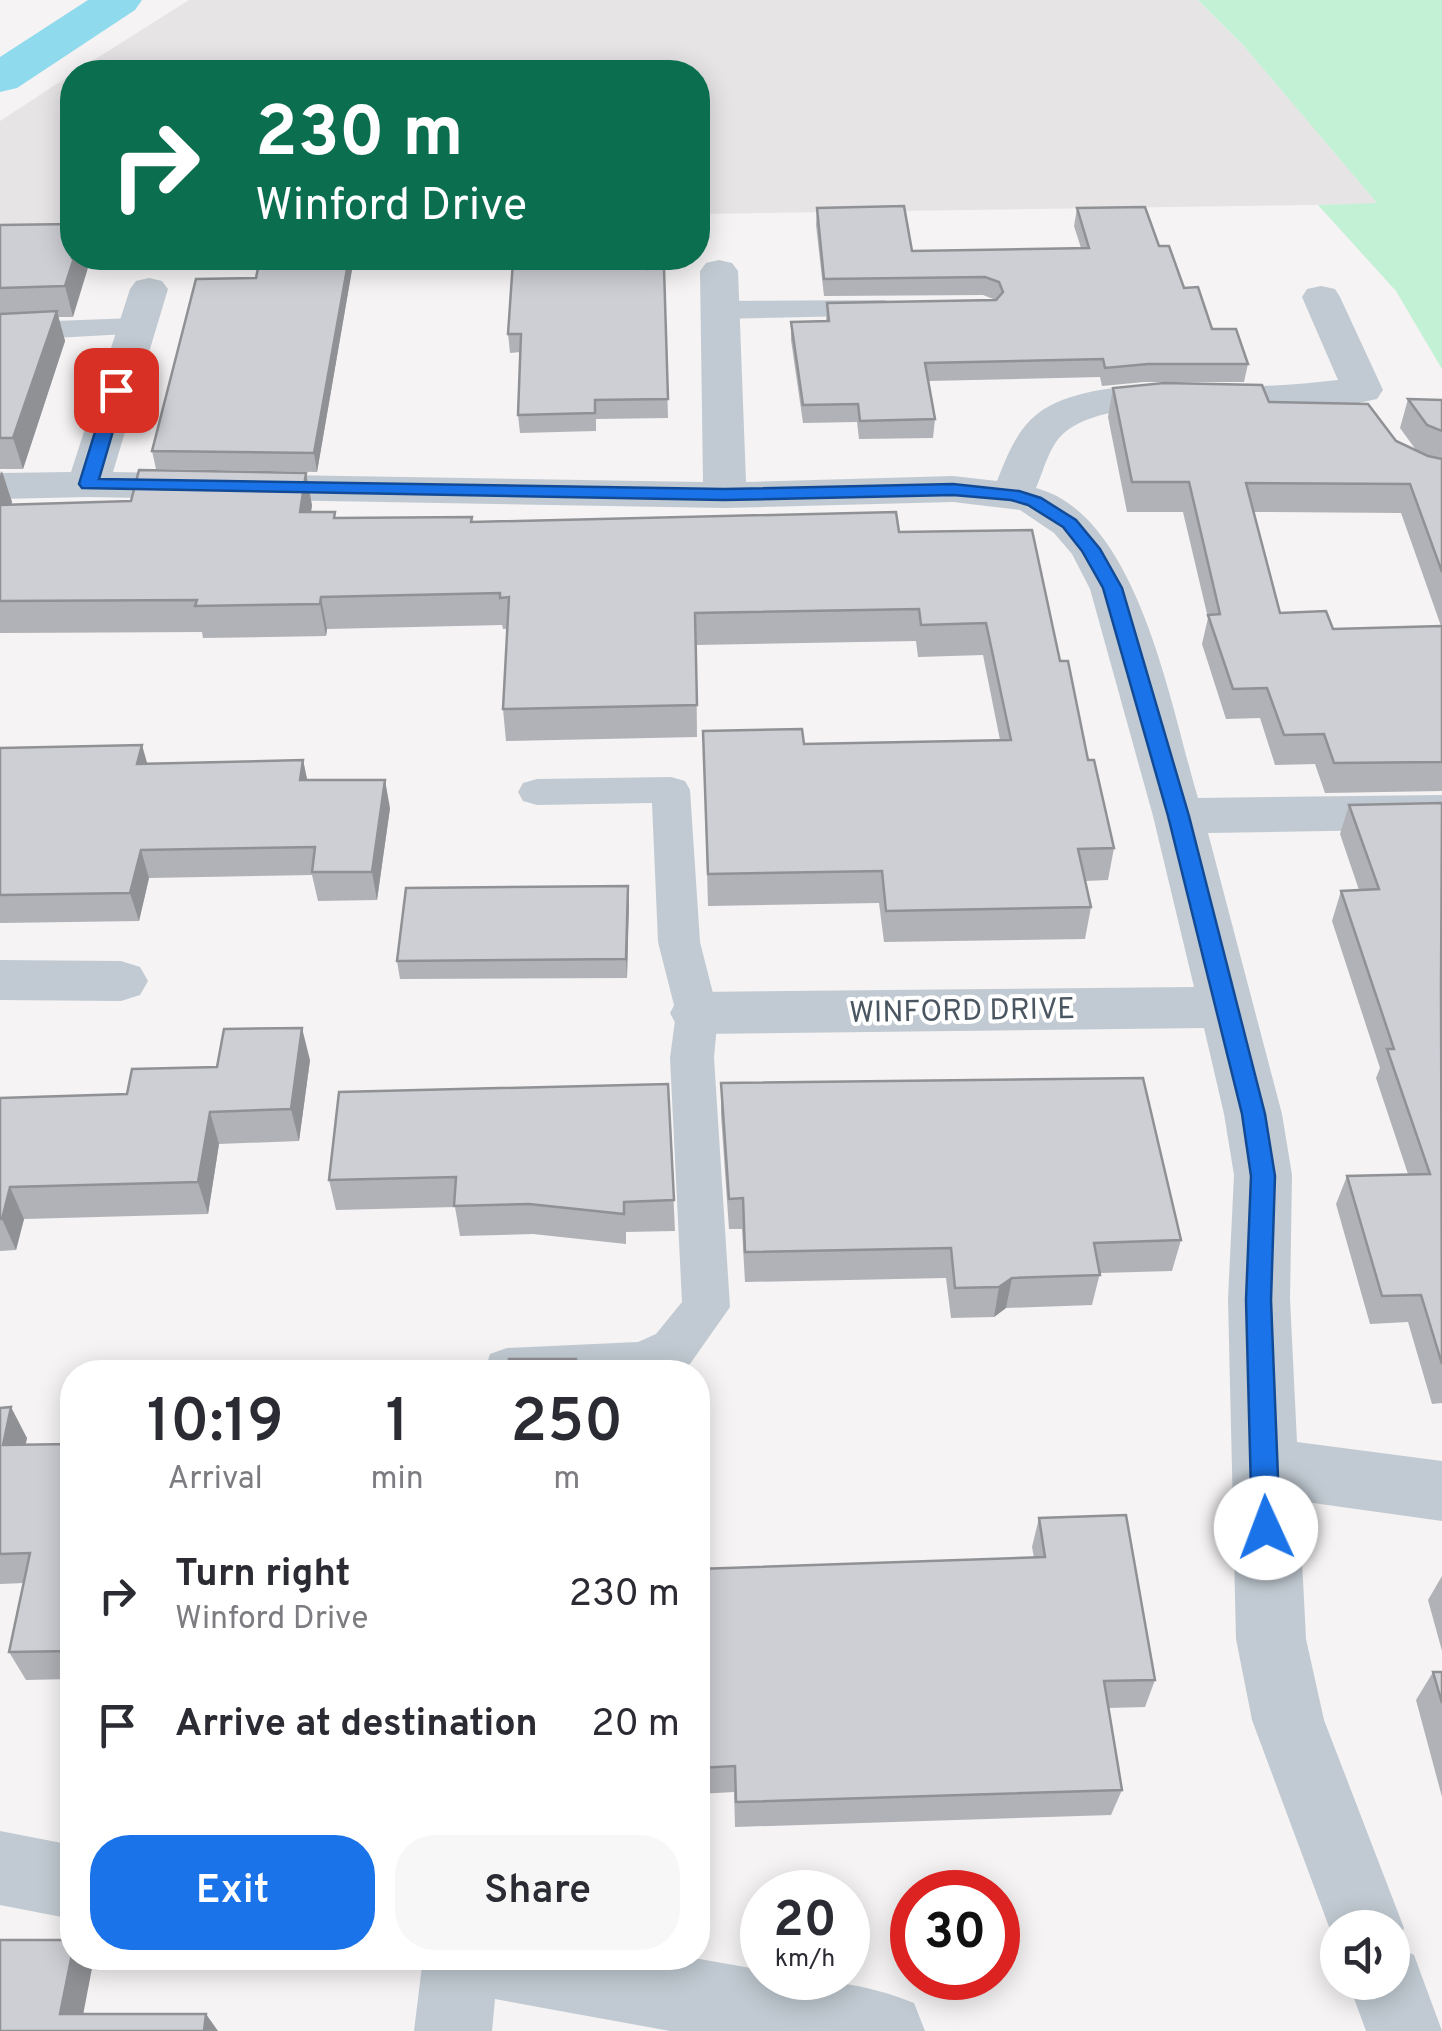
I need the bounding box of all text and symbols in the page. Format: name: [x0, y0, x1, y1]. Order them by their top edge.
text: 230 m: [255, 92, 464, 181]
icon: right: [90, 100, 220, 230]
text: Winford Drive: [255, 179, 527, 236]
pin: [74, 348, 159, 433]
icon: arrive: [89, 363, 144, 418]
street label: WINFORD DRIVE: [849, 992, 1075, 1033]
text: 10:19: [147, 1387, 284, 1463]
text: 1: [385, 1387, 409, 1463]
text: 250: [511, 1387, 623, 1463]
text: Arrival: [168, 1460, 263, 1500]
text: min: [371, 1460, 424, 1500]
text: m: [553, 1460, 580, 1500]
position arrow: [1214, 1476, 1318, 1580]
text: Turn right: [175, 1551, 350, 1600]
icon: right: [90, 1568, 145, 1623]
text: 230 m: [569, 1571, 680, 1620]
text: Winford Drive: [175, 1600, 369, 1640]
icon: arrive: [90, 1698, 145, 1753]
text: Arrive at destination: [175, 1701, 538, 1750]
text: 20 m: [591, 1701, 680, 1750]
button: Exit: [90, 1835, 375, 1950]
button: Share: [395, 1835, 680, 1950]
speed limit sign: 30: [890, 1870, 1020, 2000]
text: 20: [773, 1891, 837, 1954]
map controls: [1320, 1910, 1410, 2000]
button: sound: [1320, 1910, 1410, 2000]
text: km/h: [775, 1944, 835, 1976]

